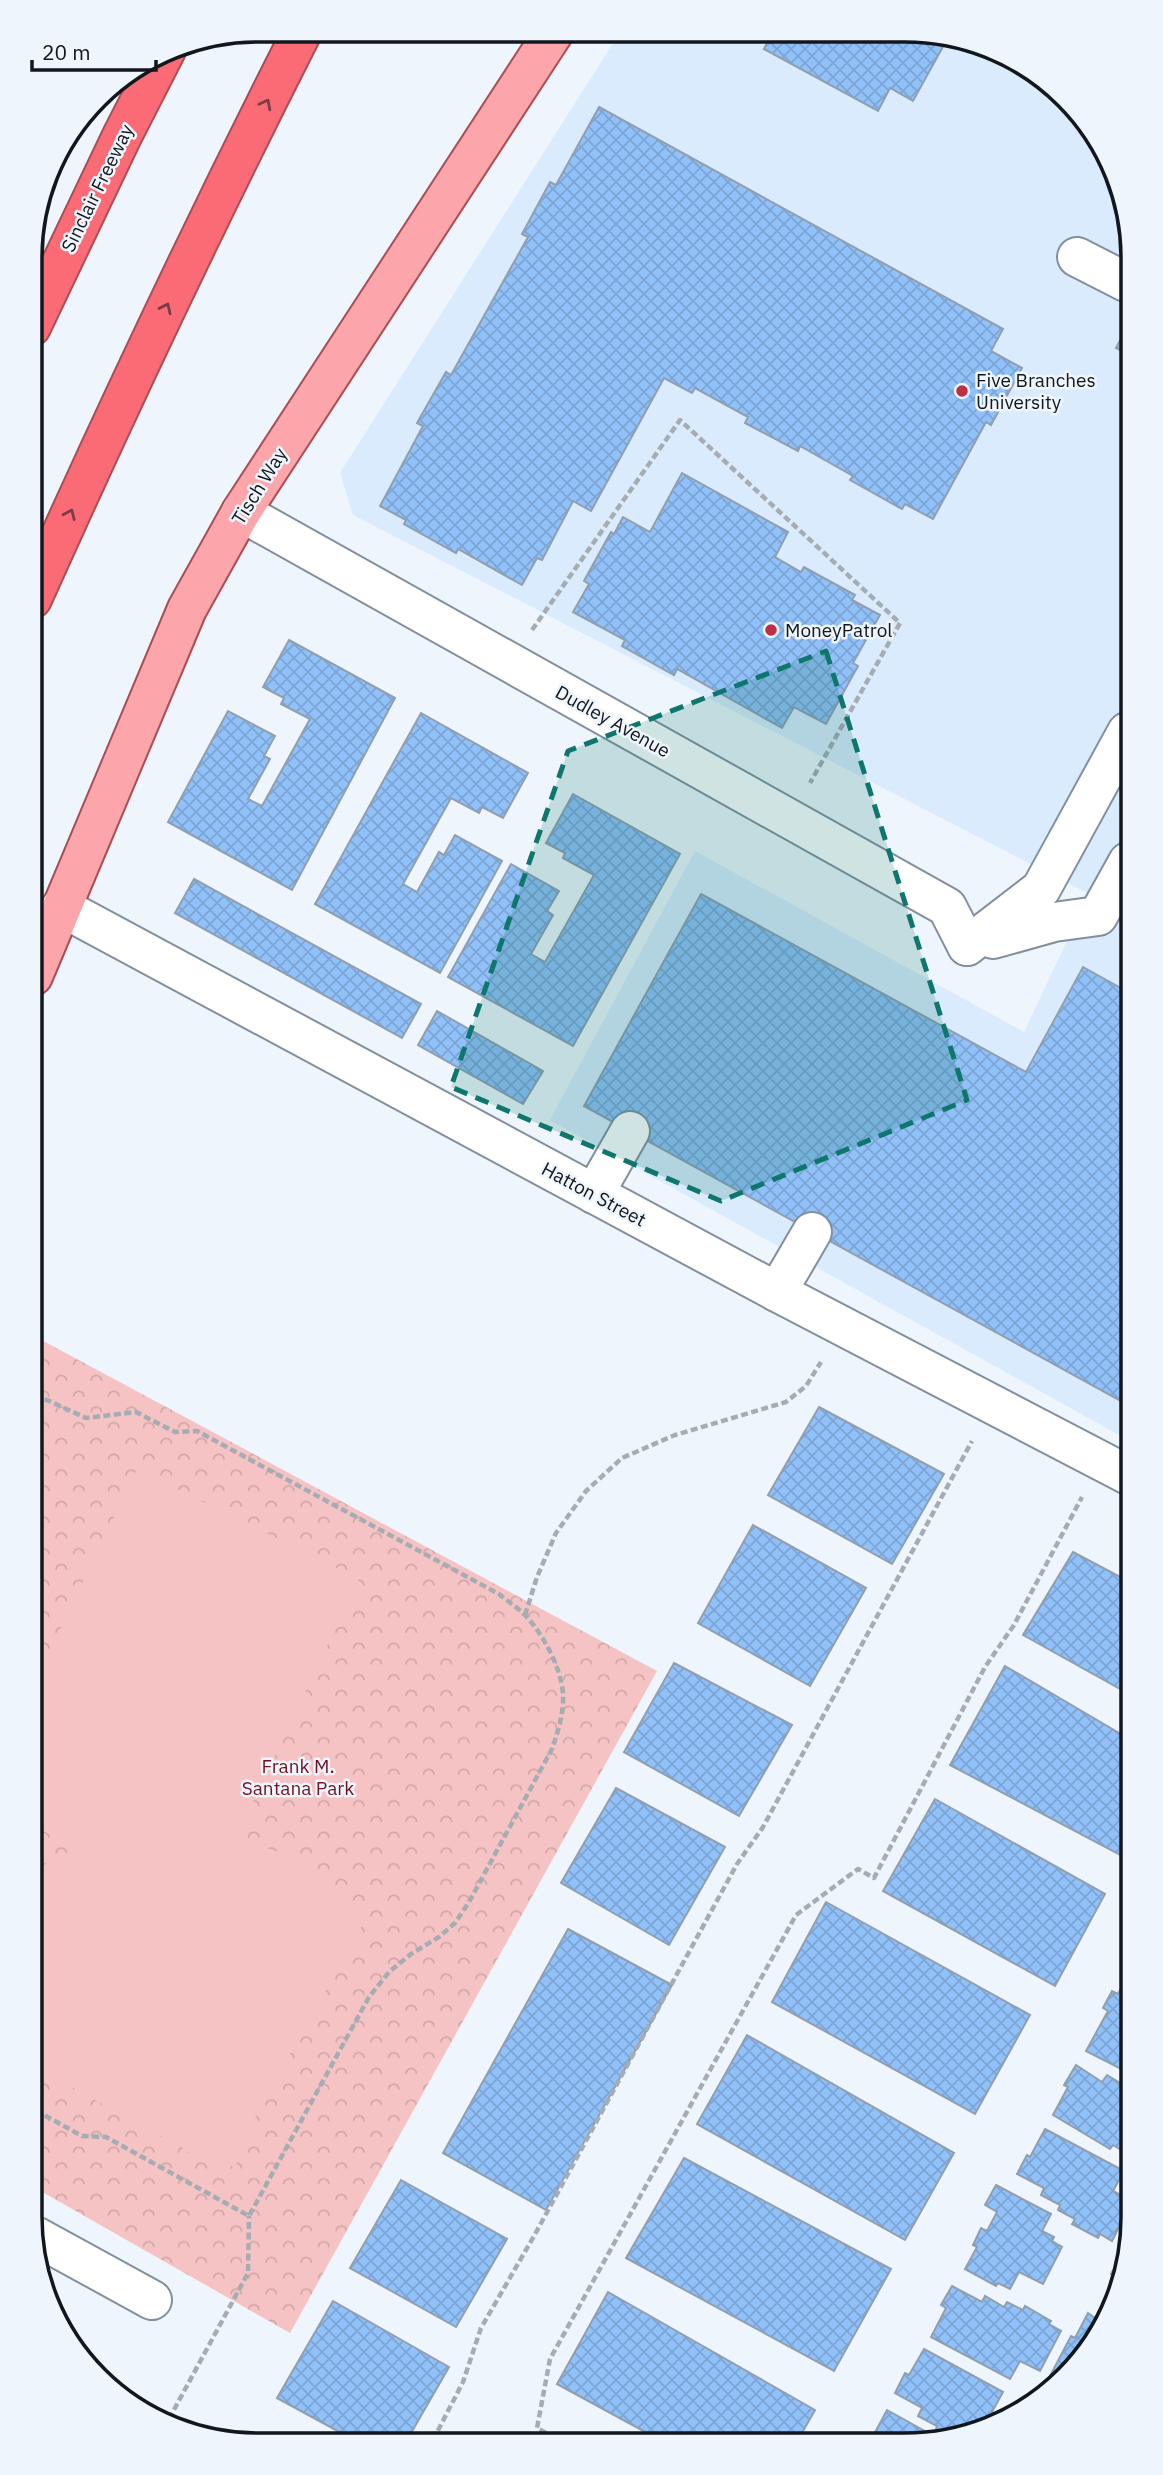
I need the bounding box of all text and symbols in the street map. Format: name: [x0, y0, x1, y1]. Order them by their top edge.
scale bar: [32, 28, 156, 72]
text: 20 m: [42, 38, 91, 66]
one-way arrow: [257, 99, 271, 111]
street label: Sinclair Freeway: [56, 120, 139, 256]
one-way arrow: [158, 303, 172, 315]
place label: Five Branches University: [976, 368, 1096, 414]
marker: Five Branches University: [954, 383, 970, 399]
street label: Tisch Way: [226, 443, 292, 529]
one-way arrow: [62, 509, 76, 522]
place label: MoneyPatrol: [785, 618, 893, 642]
marker: MoneyPatrol: [763, 622, 779, 638]
street label: Dudley Avenue: [551, 680, 675, 762]
street label: Hatton Street: [538, 1156, 650, 1232]
park label: Frank M. Santana Park: [242, 1754, 354, 1800]

